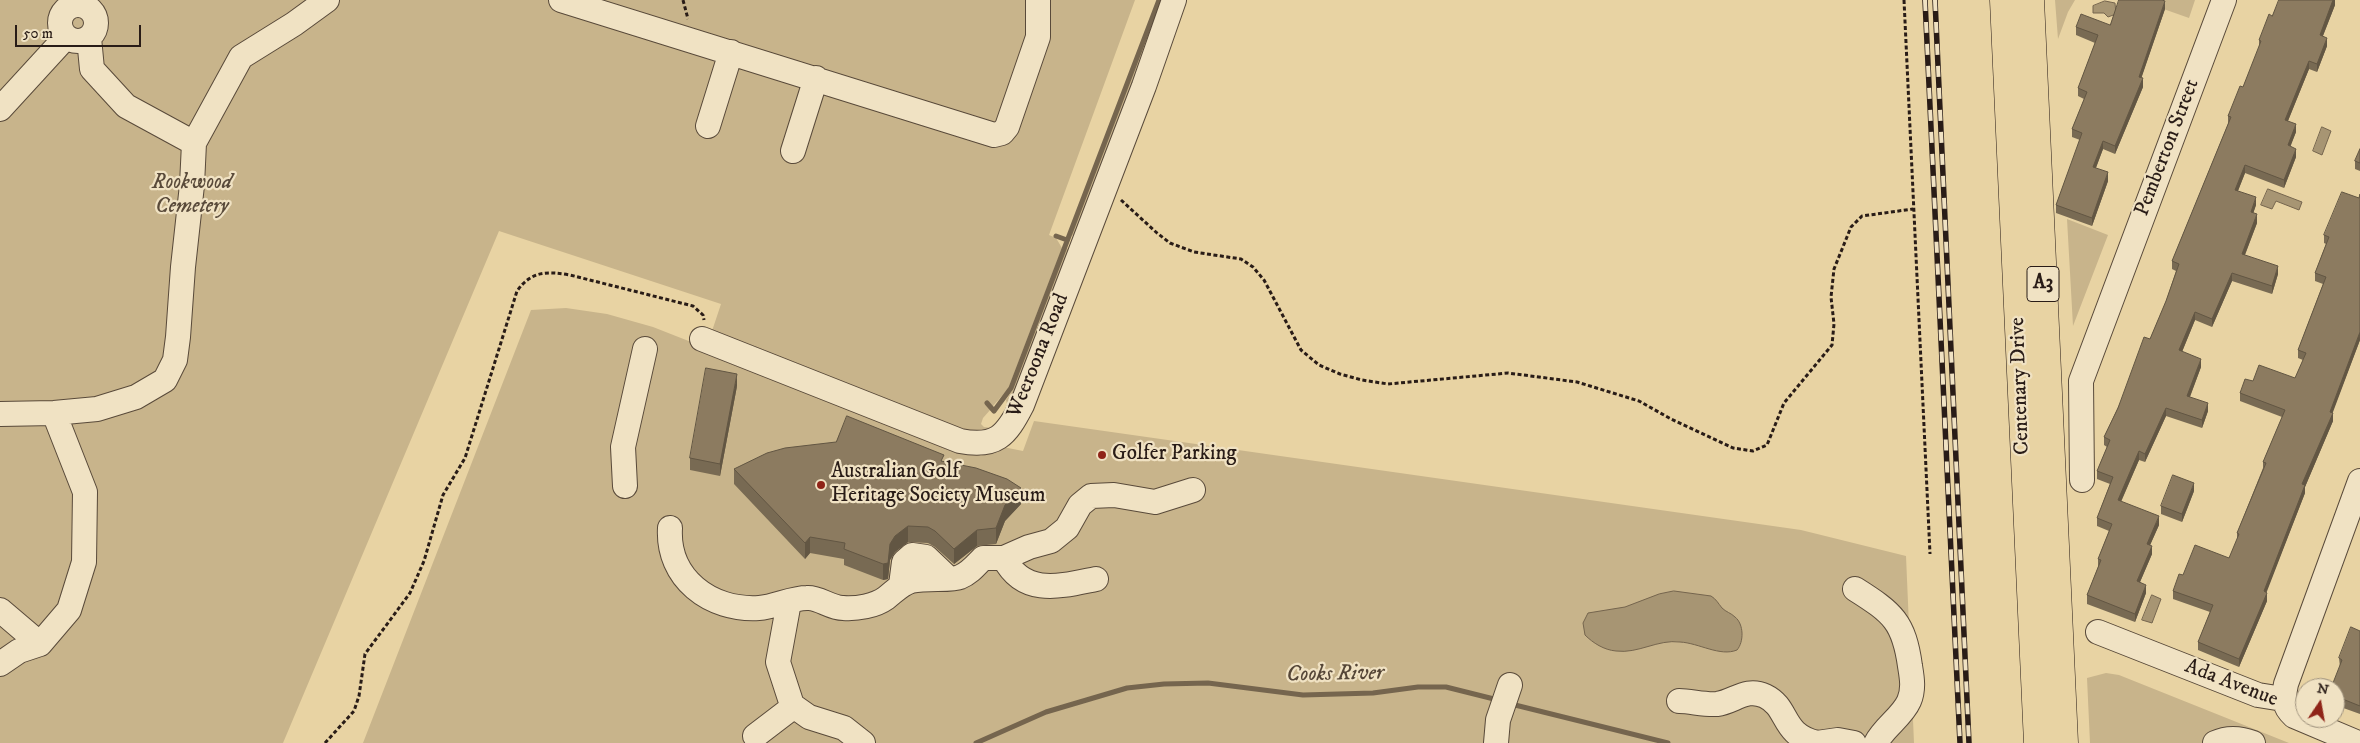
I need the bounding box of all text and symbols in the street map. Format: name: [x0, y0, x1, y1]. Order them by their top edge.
scale bar: [18, 15, 144, 47]
text: 50 m: [23, 24, 53, 43]
street label: Pemberton Street: [2130, 76, 2206, 220]
park label: Rookwood Cemetery: [152, 171, 232, 221]
road number: A3: [2027, 266, 2059, 302]
street label: Weeroona Road: [1003, 290, 1075, 422]
street label: Centenary Drive: [2006, 317, 2036, 455]
place label: Golfer Parking: [1112, 442, 1237, 468]
marker: Golfer Parking: [1096, 449, 1108, 461]
place label: Australian Golf Heritage Society Museum: [831, 460, 1045, 510]
marker: Australian Golf Heritage Society Museum: [815, 479, 827, 491]
street label: Ada Avenue: [2181, 655, 2281, 713]
water label: Cooks River: [1286, 661, 1384, 689]
north arrow: [2295, 678, 2345, 728]
text: N: [2315, 679, 2330, 699]

